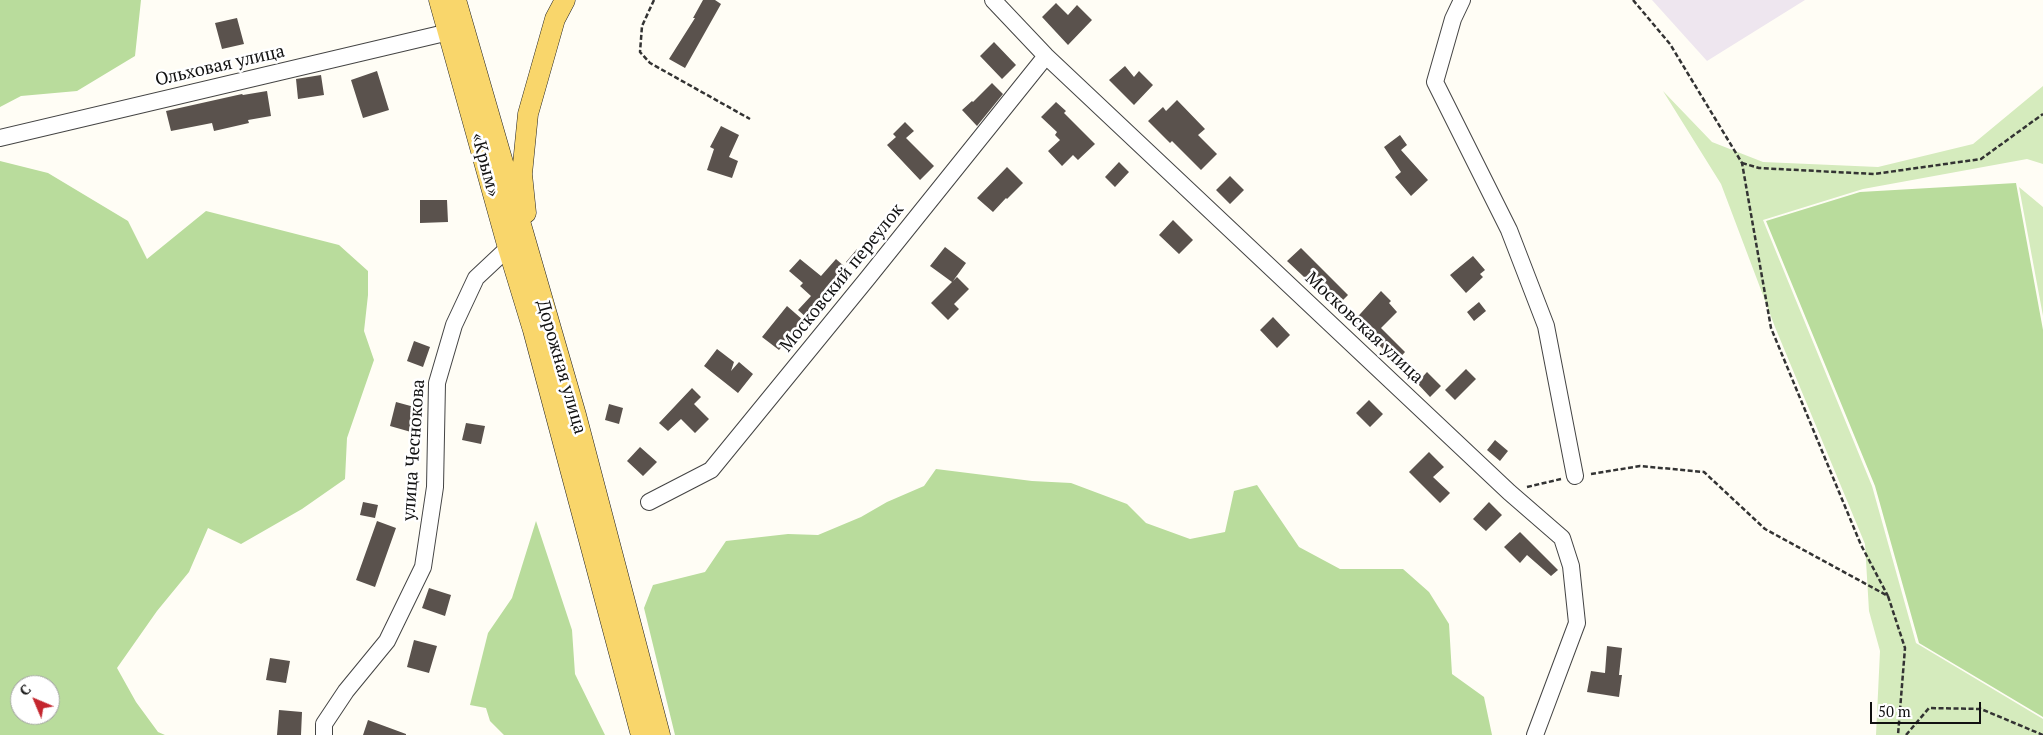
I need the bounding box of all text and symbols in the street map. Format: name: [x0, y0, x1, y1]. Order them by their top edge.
street label: Ольховая улица: [153, 41, 287, 91]
street label: «Крым»: [466, 131, 504, 199]
street label: Московский переулок: [776, 199, 908, 357]
street label: Московская улица: [1300, 268, 1428, 388]
street label: Дорожная улица: [532, 297, 590, 437]
street label: улица Чеснокова: [398, 378, 430, 522]
north arrow: [10, 675, 60, 725]
text: С: [15, 680, 35, 700]
scale bar: [1873, 692, 1984, 724]
text: 50 m: [1878, 701, 1911, 721]

